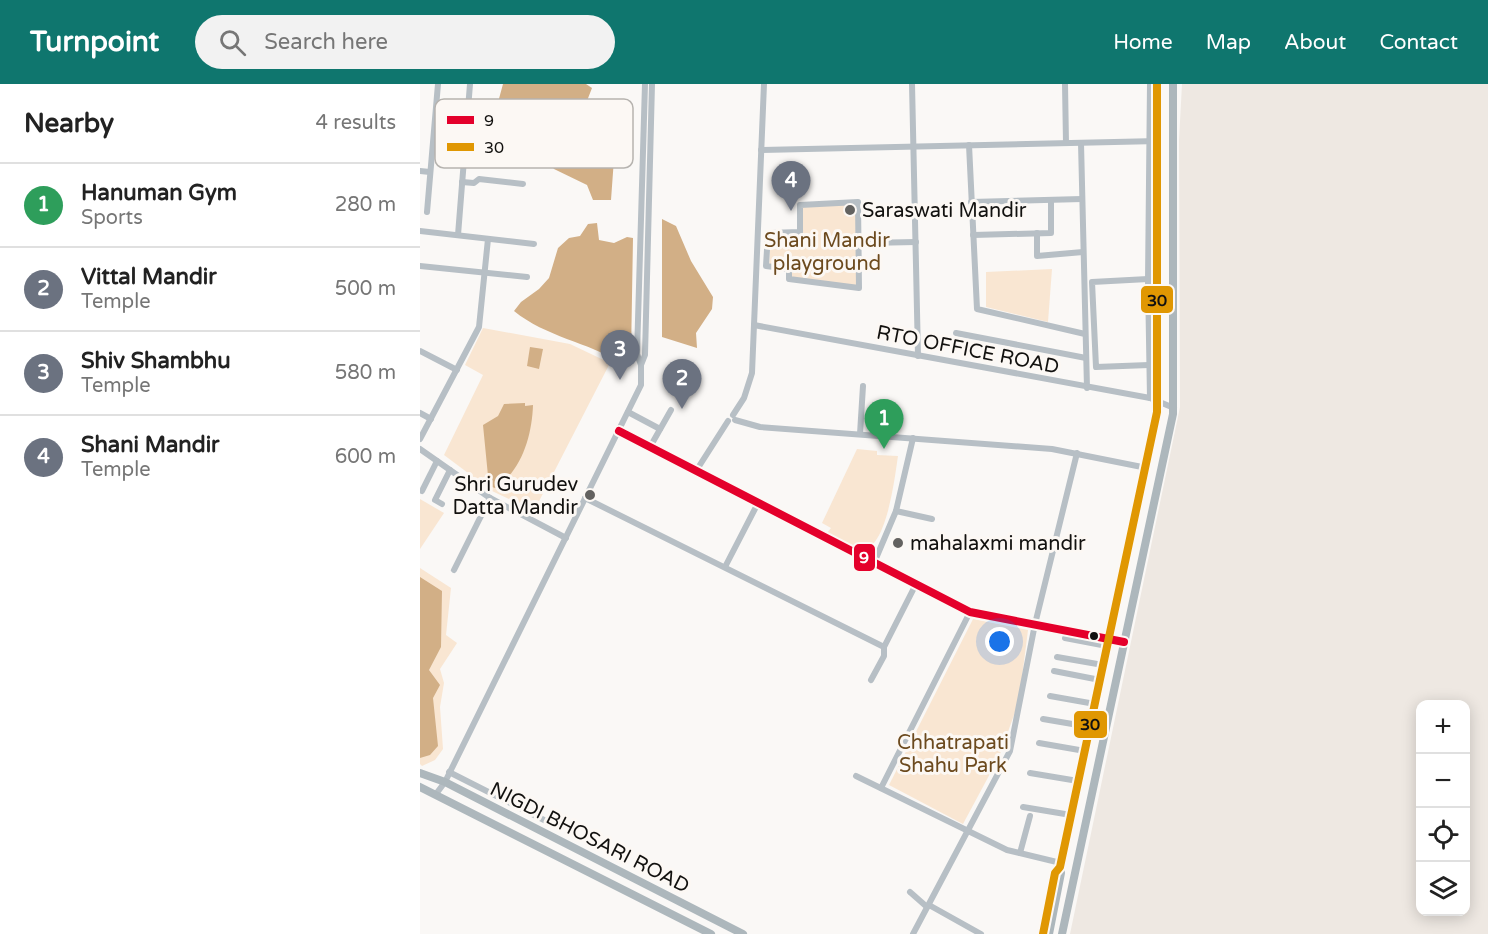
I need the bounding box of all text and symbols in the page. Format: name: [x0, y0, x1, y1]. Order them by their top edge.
search box: [195, 15, 615, 69]
text: Turnpoint: [30, 25, 159, 59]
icon: search: [216, 26, 249, 59]
text: Search here: [264, 29, 388, 55]
text: Home: [1113, 30, 1173, 55]
text: Map: [1206, 30, 1251, 55]
text: About: [1284, 30, 1346, 55]
text: Contact: [1379, 30, 1458, 55]
legend: [435, 99, 633, 168]
text: Nearby: [24, 108, 114, 139]
text: 4 results: [316, 111, 396, 135]
text: 9: [484, 111, 494, 131]
text: 30: [484, 138, 504, 158]
pin: 4: [772, 162, 811, 211]
text: Hanuman Gym: [81, 180, 237, 206]
text: 1: [37, 193, 50, 217]
text: 280 m: [335, 193, 396, 217]
place label: Saraswati Mandir: [862, 199, 1027, 223]
marker: Saraswati Mandir: [843, 203, 857, 217]
text: Sports: [81, 206, 143, 230]
park label: Shani Mandir playground: [764, 229, 890, 276]
text: Vittal Mandir: [81, 264, 217, 290]
text: 2: [37, 277, 50, 301]
text: 500 m: [335, 277, 396, 301]
line badge: 30: [1140, 285, 1174, 314]
text: Temple: [81, 290, 151, 314]
text: 30: [1147, 291, 1167, 311]
street label: RTO OFFICE ROAD: [874, 320, 1061, 379]
pin: 3: [600, 330, 640, 380]
text: Shiv Shambhu: [81, 348, 231, 374]
pin: 2: [662, 360, 702, 409]
text: 3: [37, 361, 50, 385]
text: 580 m: [335, 361, 396, 385]
text: Temple: [81, 374, 151, 398]
pin: 1: [864, 400, 904, 449]
text: Shani Mandir: [81, 432, 220, 458]
text: 4: [37, 445, 50, 469]
text: 600 m: [335, 445, 396, 469]
text: Temple: [81, 458, 151, 482]
place label: Shri Gurudev Datta Mandir: [452, 473, 578, 520]
marker: Shri Gurudev Datta Mandir: [583, 488, 597, 502]
place label: mahalaxmi mandir: [910, 532, 1086, 556]
marker: mahalaxmi mandir: [891, 536, 905, 550]
line badge: 9: [853, 543, 876, 572]
text: 9: [859, 548, 869, 568]
your location: [985, 627, 1014, 656]
unlabelled marker: [1088, 630, 1100, 642]
map controls: [1416, 700, 1470, 916]
button: +: [1416, 700, 1470, 754]
line badge: 30: [1073, 710, 1108, 739]
text: 30: [1080, 715, 1100, 735]
park label: Chhatrapati Shahu Park: [897, 731, 1009, 778]
button: −: [1416, 754, 1470, 808]
street label: NIGDI BHOSARI ROAD: [486, 777, 693, 899]
button: locate: [1416, 808, 1470, 862]
button: layers: [1416, 862, 1470, 916]

